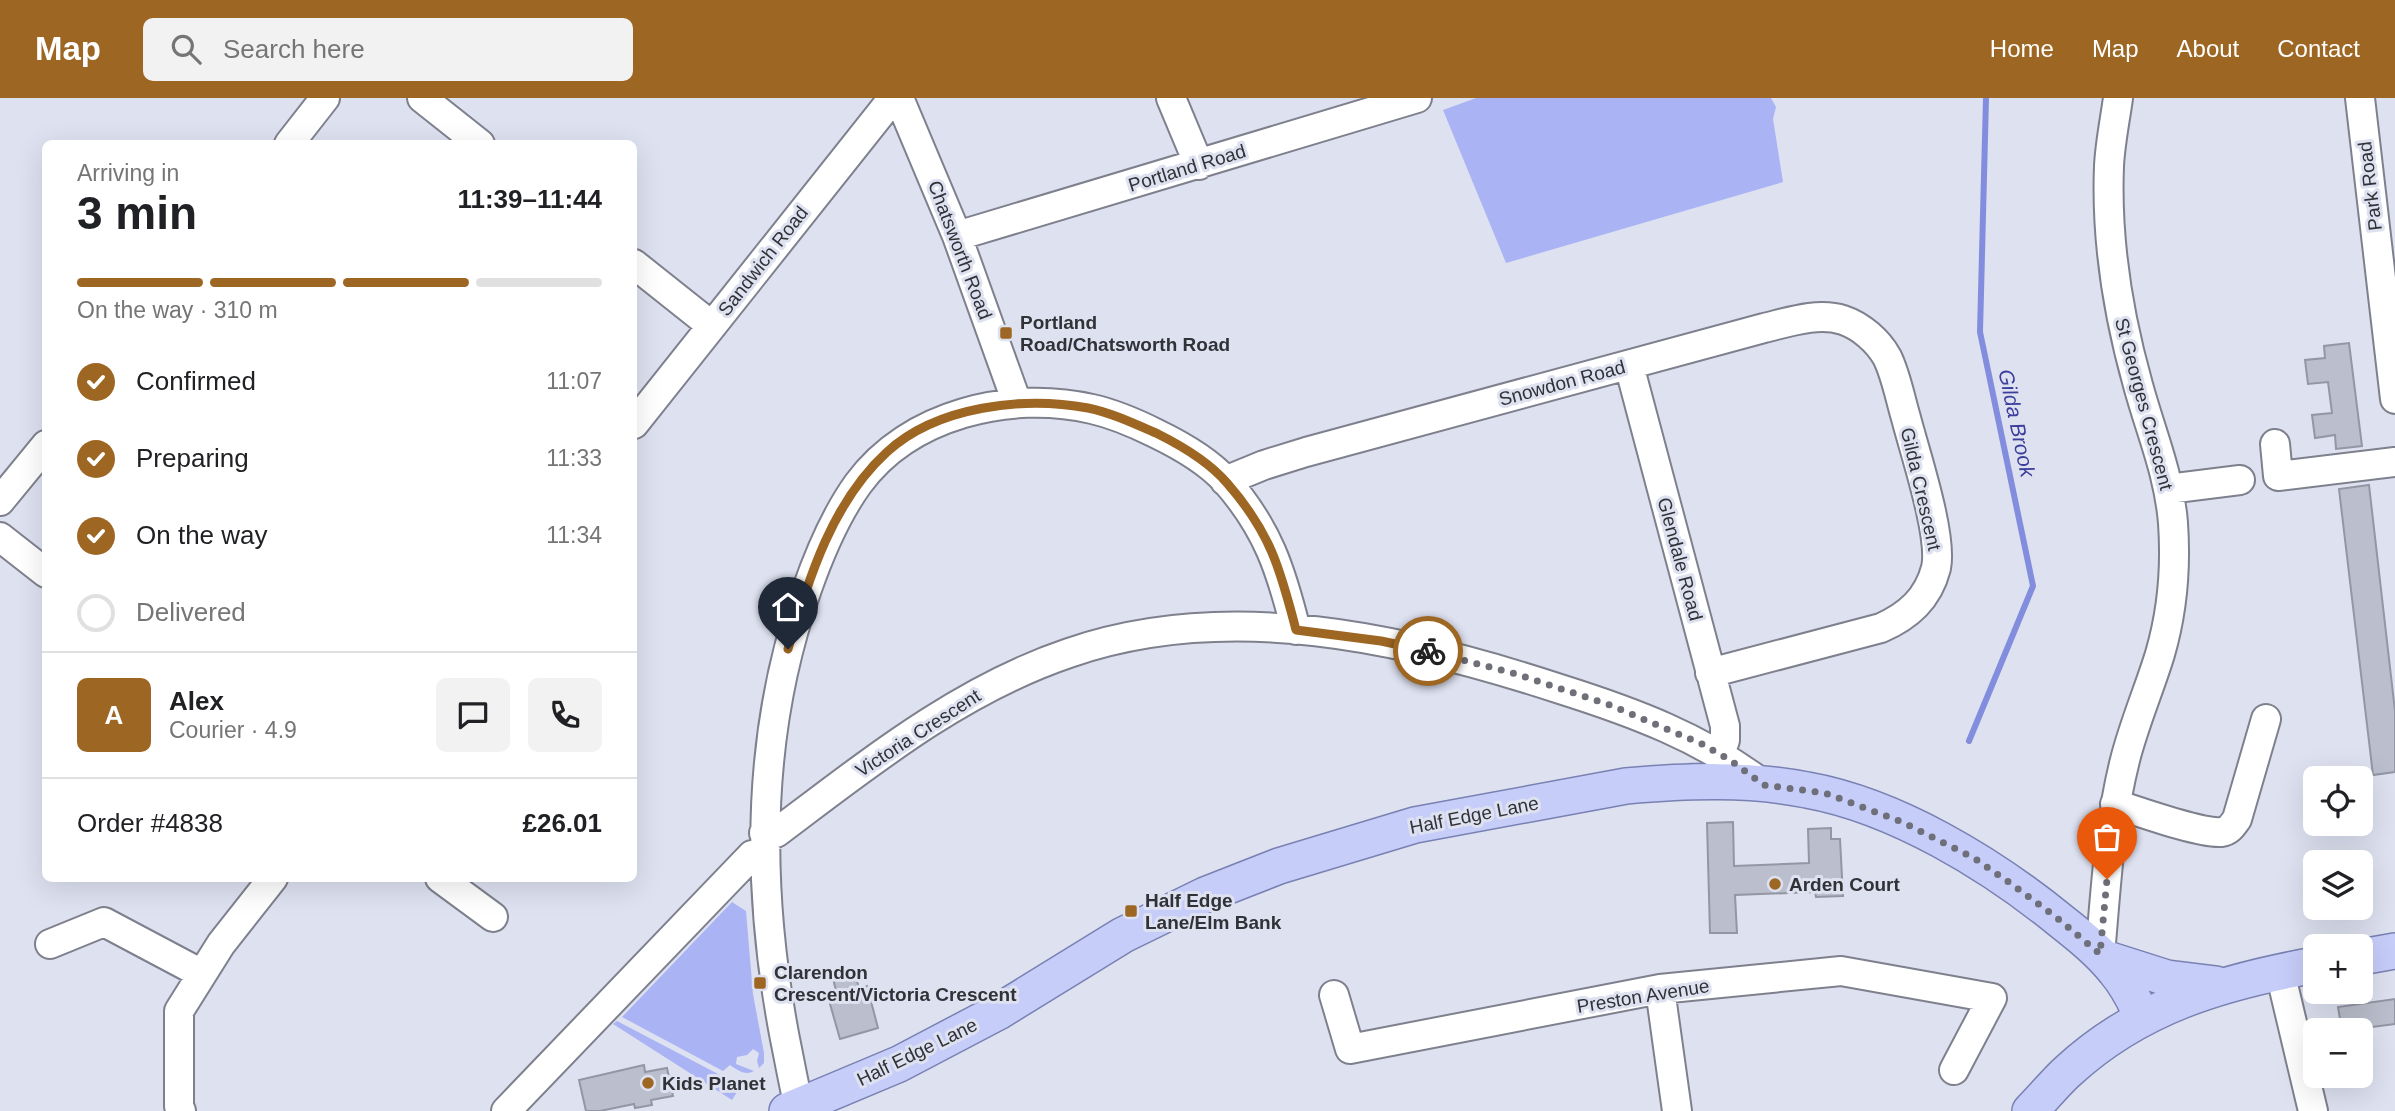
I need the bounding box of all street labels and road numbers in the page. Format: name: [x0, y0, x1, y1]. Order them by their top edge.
street label: Portland Road: [1126, 140, 1248, 196]
street label: Park Road: [2354, 140, 2386, 232]
street label: Chatsworth Road: [924, 178, 996, 322]
street label: Sandwich Road: [714, 202, 812, 320]
street label: St Georges Crescent: [2111, 316, 2177, 493]
street label: Snowdon Road: [1497, 356, 1627, 410]
street label: Gilda Crescent: [1897, 425, 1946, 553]
street label: Glendale Road: [1653, 495, 1707, 623]
street label: Victoria Crescent: [852, 685, 985, 781]
street label: Half Edge Lane: [1408, 792, 1540, 838]
street label: Preston Avenue: [1575, 975, 1711, 1017]
street label: Half Edge Lane: [854, 1014, 980, 1090]

